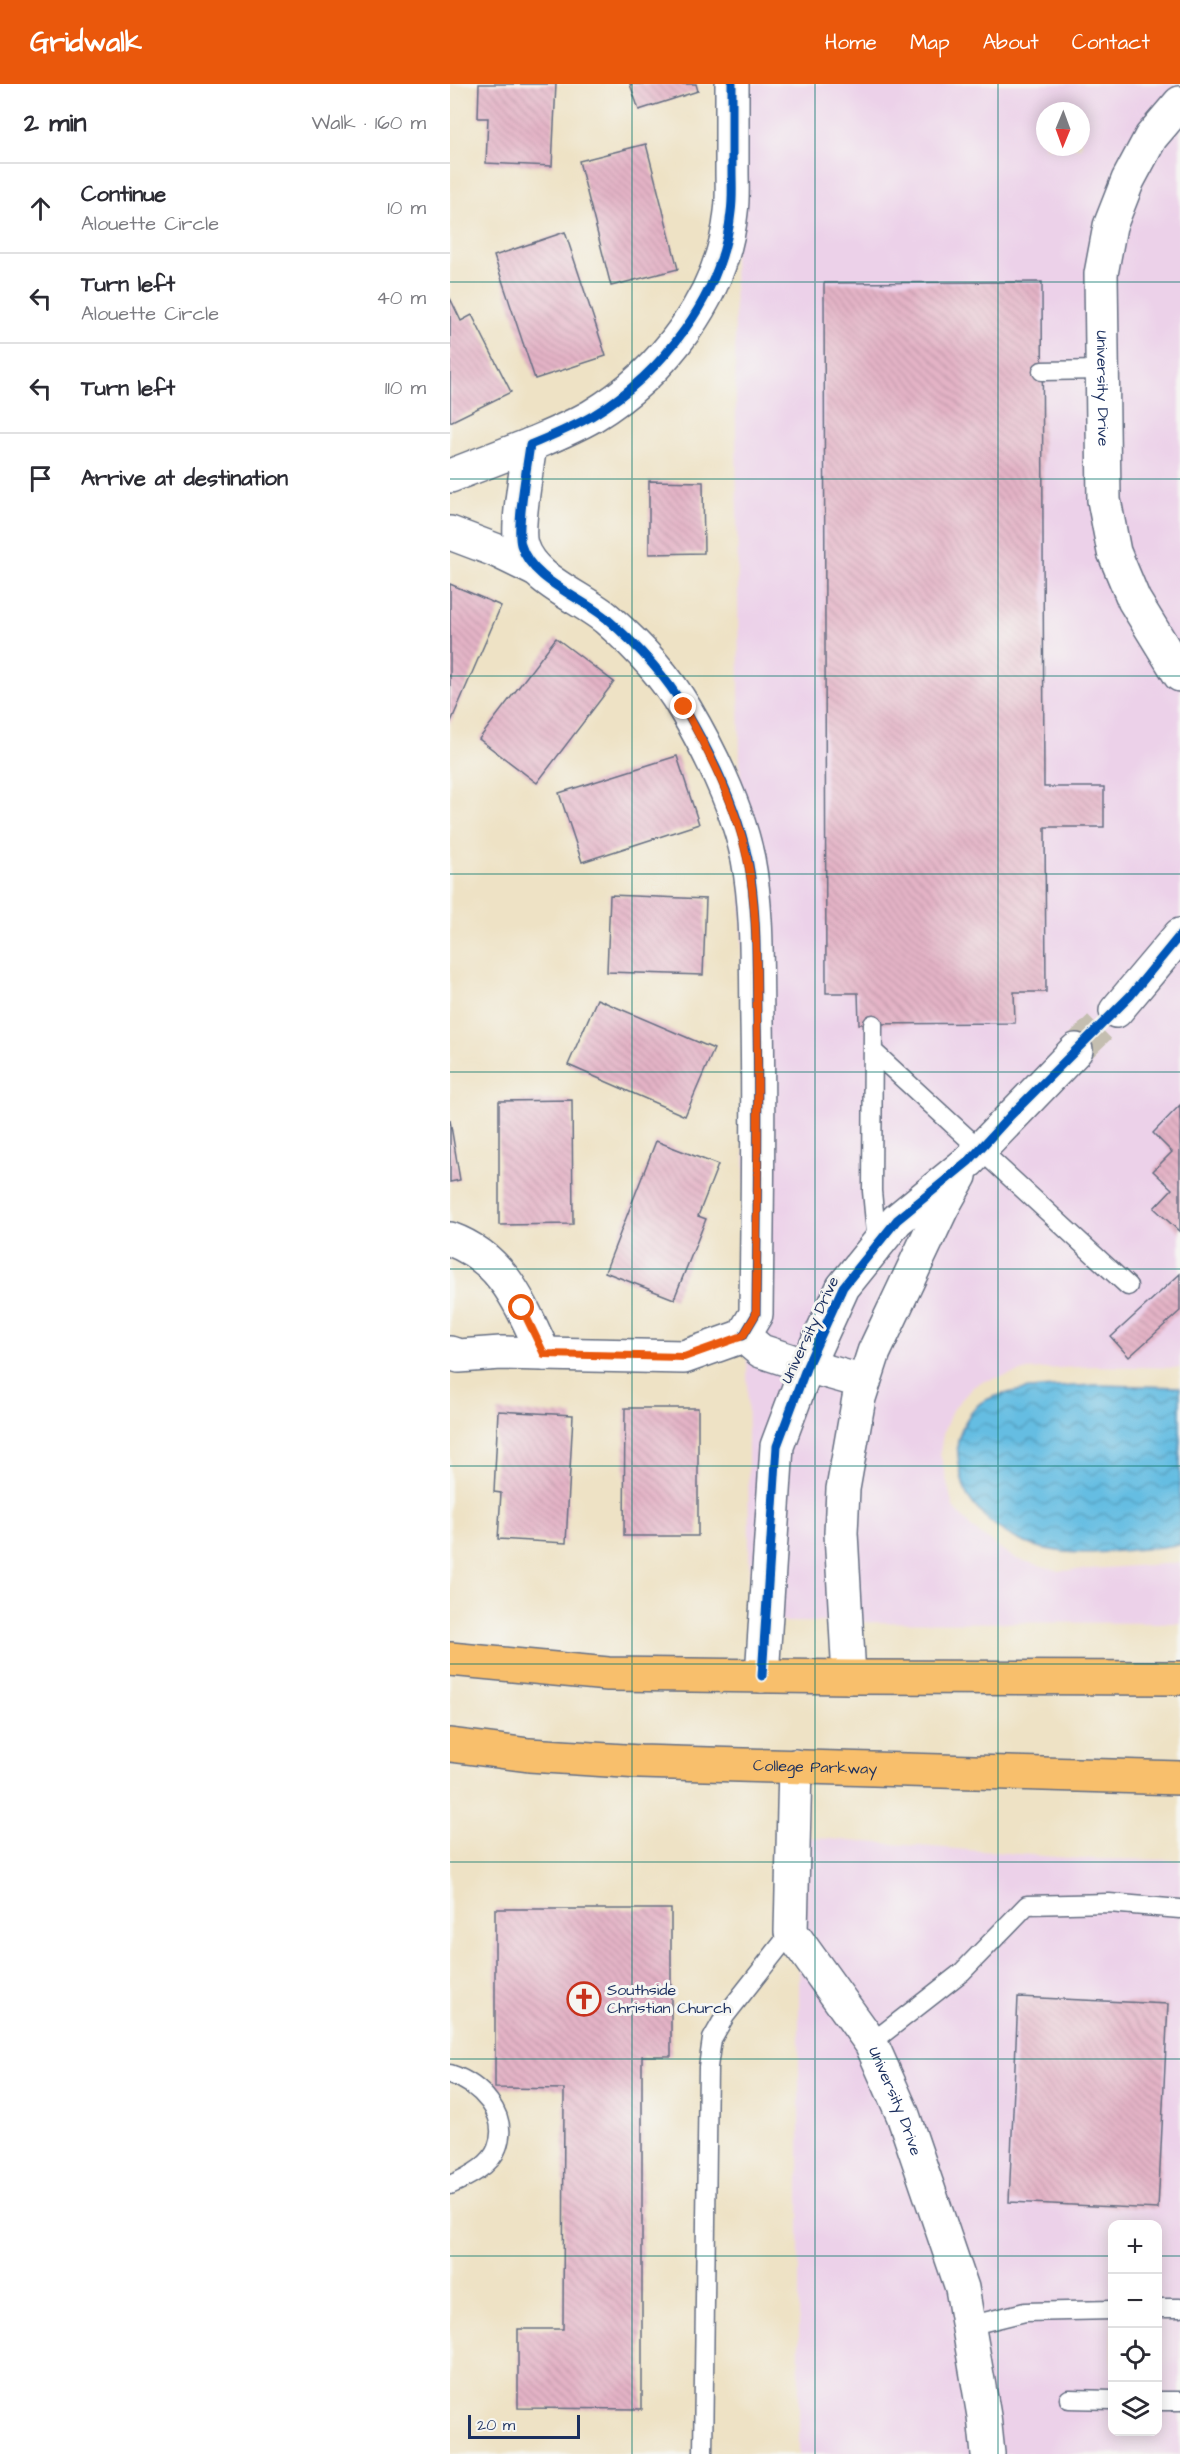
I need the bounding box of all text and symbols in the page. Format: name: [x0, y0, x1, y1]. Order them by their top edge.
text: Gridwalk: [30, 23, 142, 62]
text: Home: [825, 28, 877, 57]
text: Map: [910, 28, 950, 57]
text: About: [983, 28, 1039, 57]
text: Contact: [1072, 28, 1150, 57]
north arrow: [1036, 102, 1090, 156]
text: 2 min: [24, 105, 86, 141]
text: Walk · 160 m: [311, 109, 426, 137]
text: Continue: [81, 179, 166, 210]
icon: ahead: [24, 192, 57, 225]
text: 10 m: [387, 194, 426, 222]
text: Alouette Circle: [81, 210, 219, 238]
text: Turn left: [81, 269, 175, 300]
icon: left: [24, 282, 57, 315]
text: 40 m: [376, 284, 426, 312]
text: Alouette Circle: [81, 300, 219, 328]
street label: University Drive: [1091, 330, 1114, 447]
icon: left: [24, 372, 57, 405]
text: Turn left: [81, 373, 175, 404]
text: 110 m: [385, 374, 426, 402]
icon: arrive: [24, 462, 57, 495]
text: Arrive at destination: [81, 463, 288, 494]
route end: [670, 693, 696, 719]
street label: University Drive: [776, 1273, 846, 1388]
route start: [508, 1294, 534, 1320]
street label: College Parkway: [753, 1754, 878, 1781]
place label: Southside Christian Church: [607, 1979, 731, 2019]
church icon: Southside Christian Church: [566, 1981, 602, 2017]
street label: University Drive: [863, 2043, 927, 2159]
map controls: [1108, 2220, 1162, 2436]
button: +: [1108, 2220, 1162, 2274]
button: −: [1108, 2274, 1162, 2328]
button: locate: [1108, 2328, 1162, 2382]
button: layers: [1108, 2382, 1162, 2436]
scale bar: [468, 2412, 580, 2440]
text: 20 m: [477, 2414, 515, 2436]

